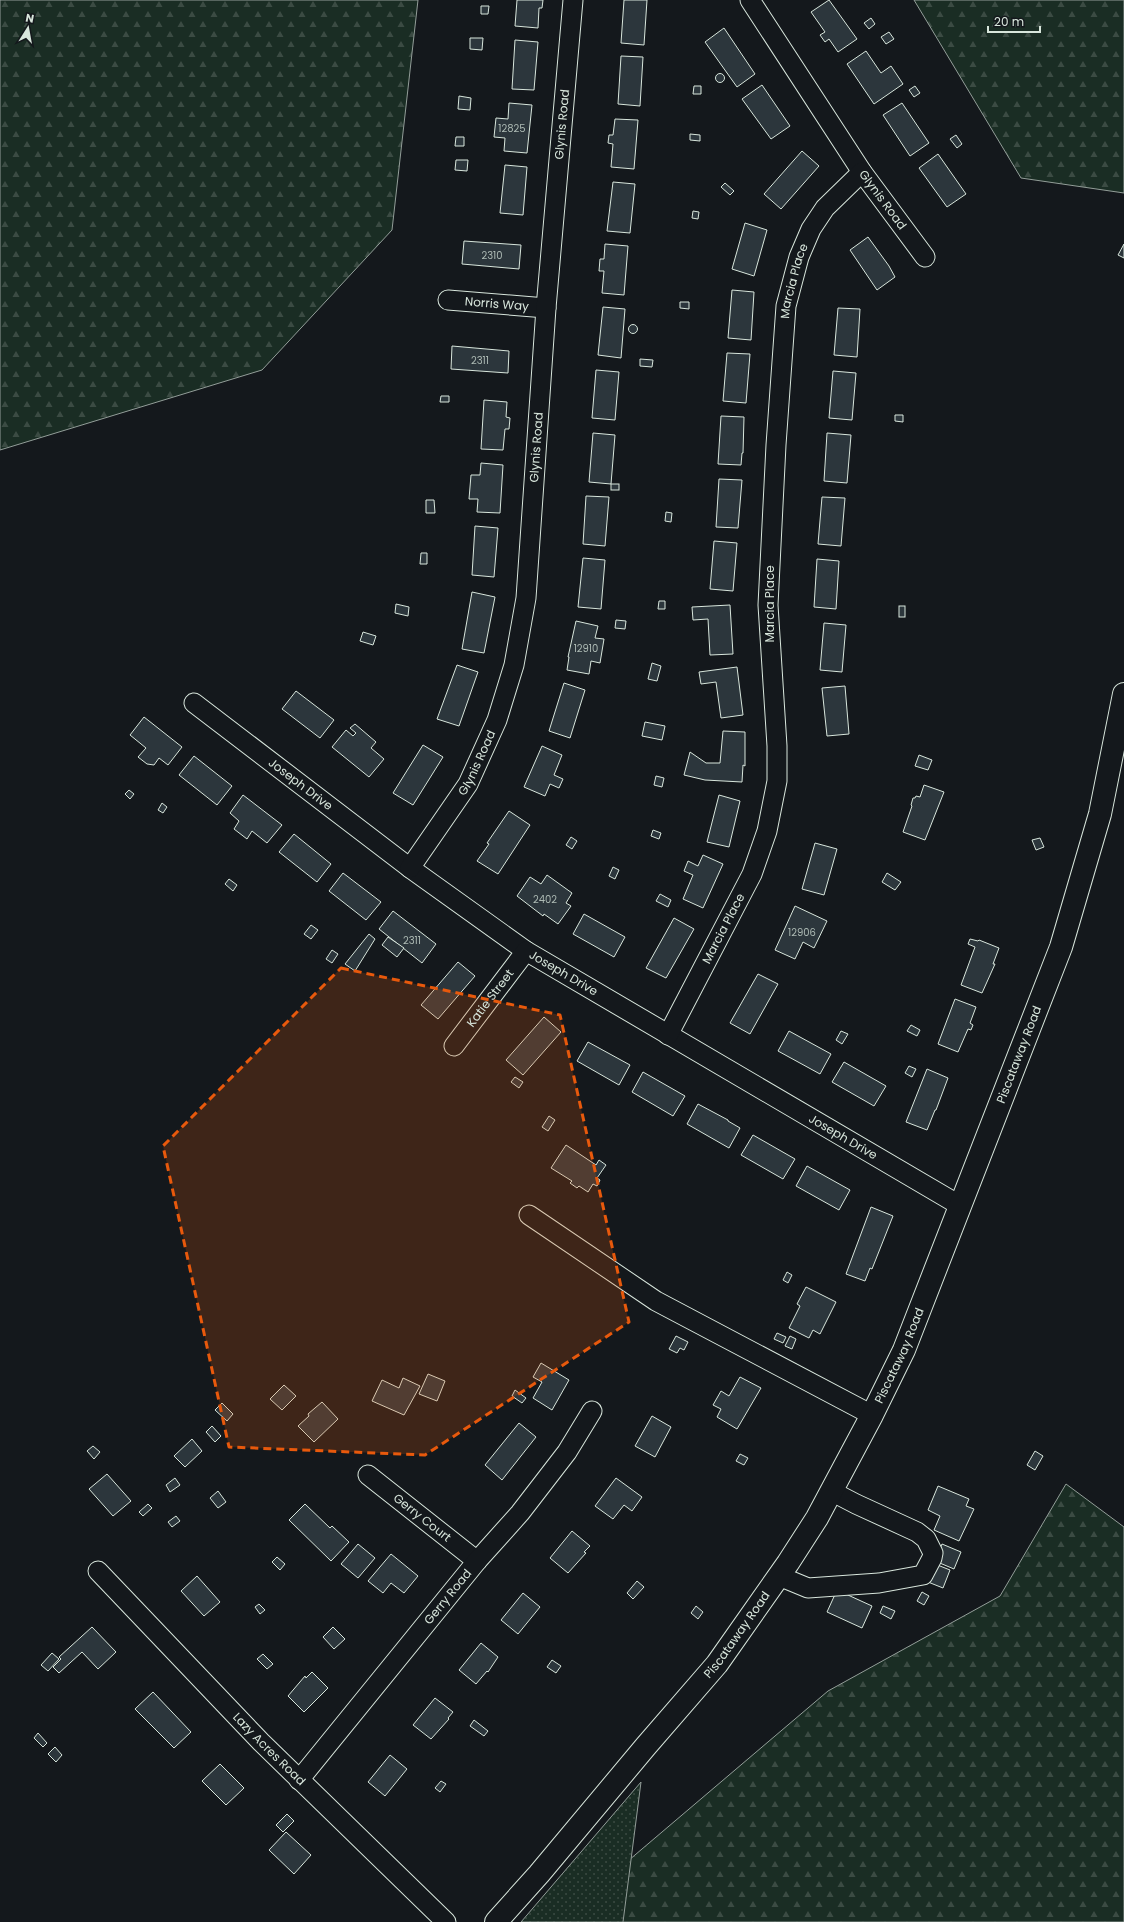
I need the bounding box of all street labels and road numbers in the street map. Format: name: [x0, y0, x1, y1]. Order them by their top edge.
street label: Glynis Road: [550, 89, 573, 160]
street label: Glynis Road: [855, 166, 911, 233]
street label: Marcia Place: [776, 241, 812, 319]
street label: Norris Way: [464, 292, 530, 315]
street label: Glynis Road: [525, 412, 547, 483]
street label: Marcia Place: [761, 565, 778, 643]
street label: Glynis Road: [454, 727, 499, 799]
street label: Joseph Drive: [265, 754, 337, 814]
street label: Marcia Place: [698, 890, 748, 967]
street label: Joseph Drive: [526, 946, 601, 999]
street label: Katie Street: [462, 965, 517, 1030]
street label: Piscataway Road: [992, 1003, 1045, 1106]
street label: Joseph Drive: [806, 1110, 881, 1163]
street label: Piscataway Road: [870, 1305, 928, 1406]
street label: Gerry Court: [390, 1489, 455, 1545]
street label: Gerry Road: [420, 1565, 475, 1628]
street label: Piscataway Road: [699, 1588, 774, 1682]
street label: Lazy Acres Road: [229, 1709, 310, 1789]

